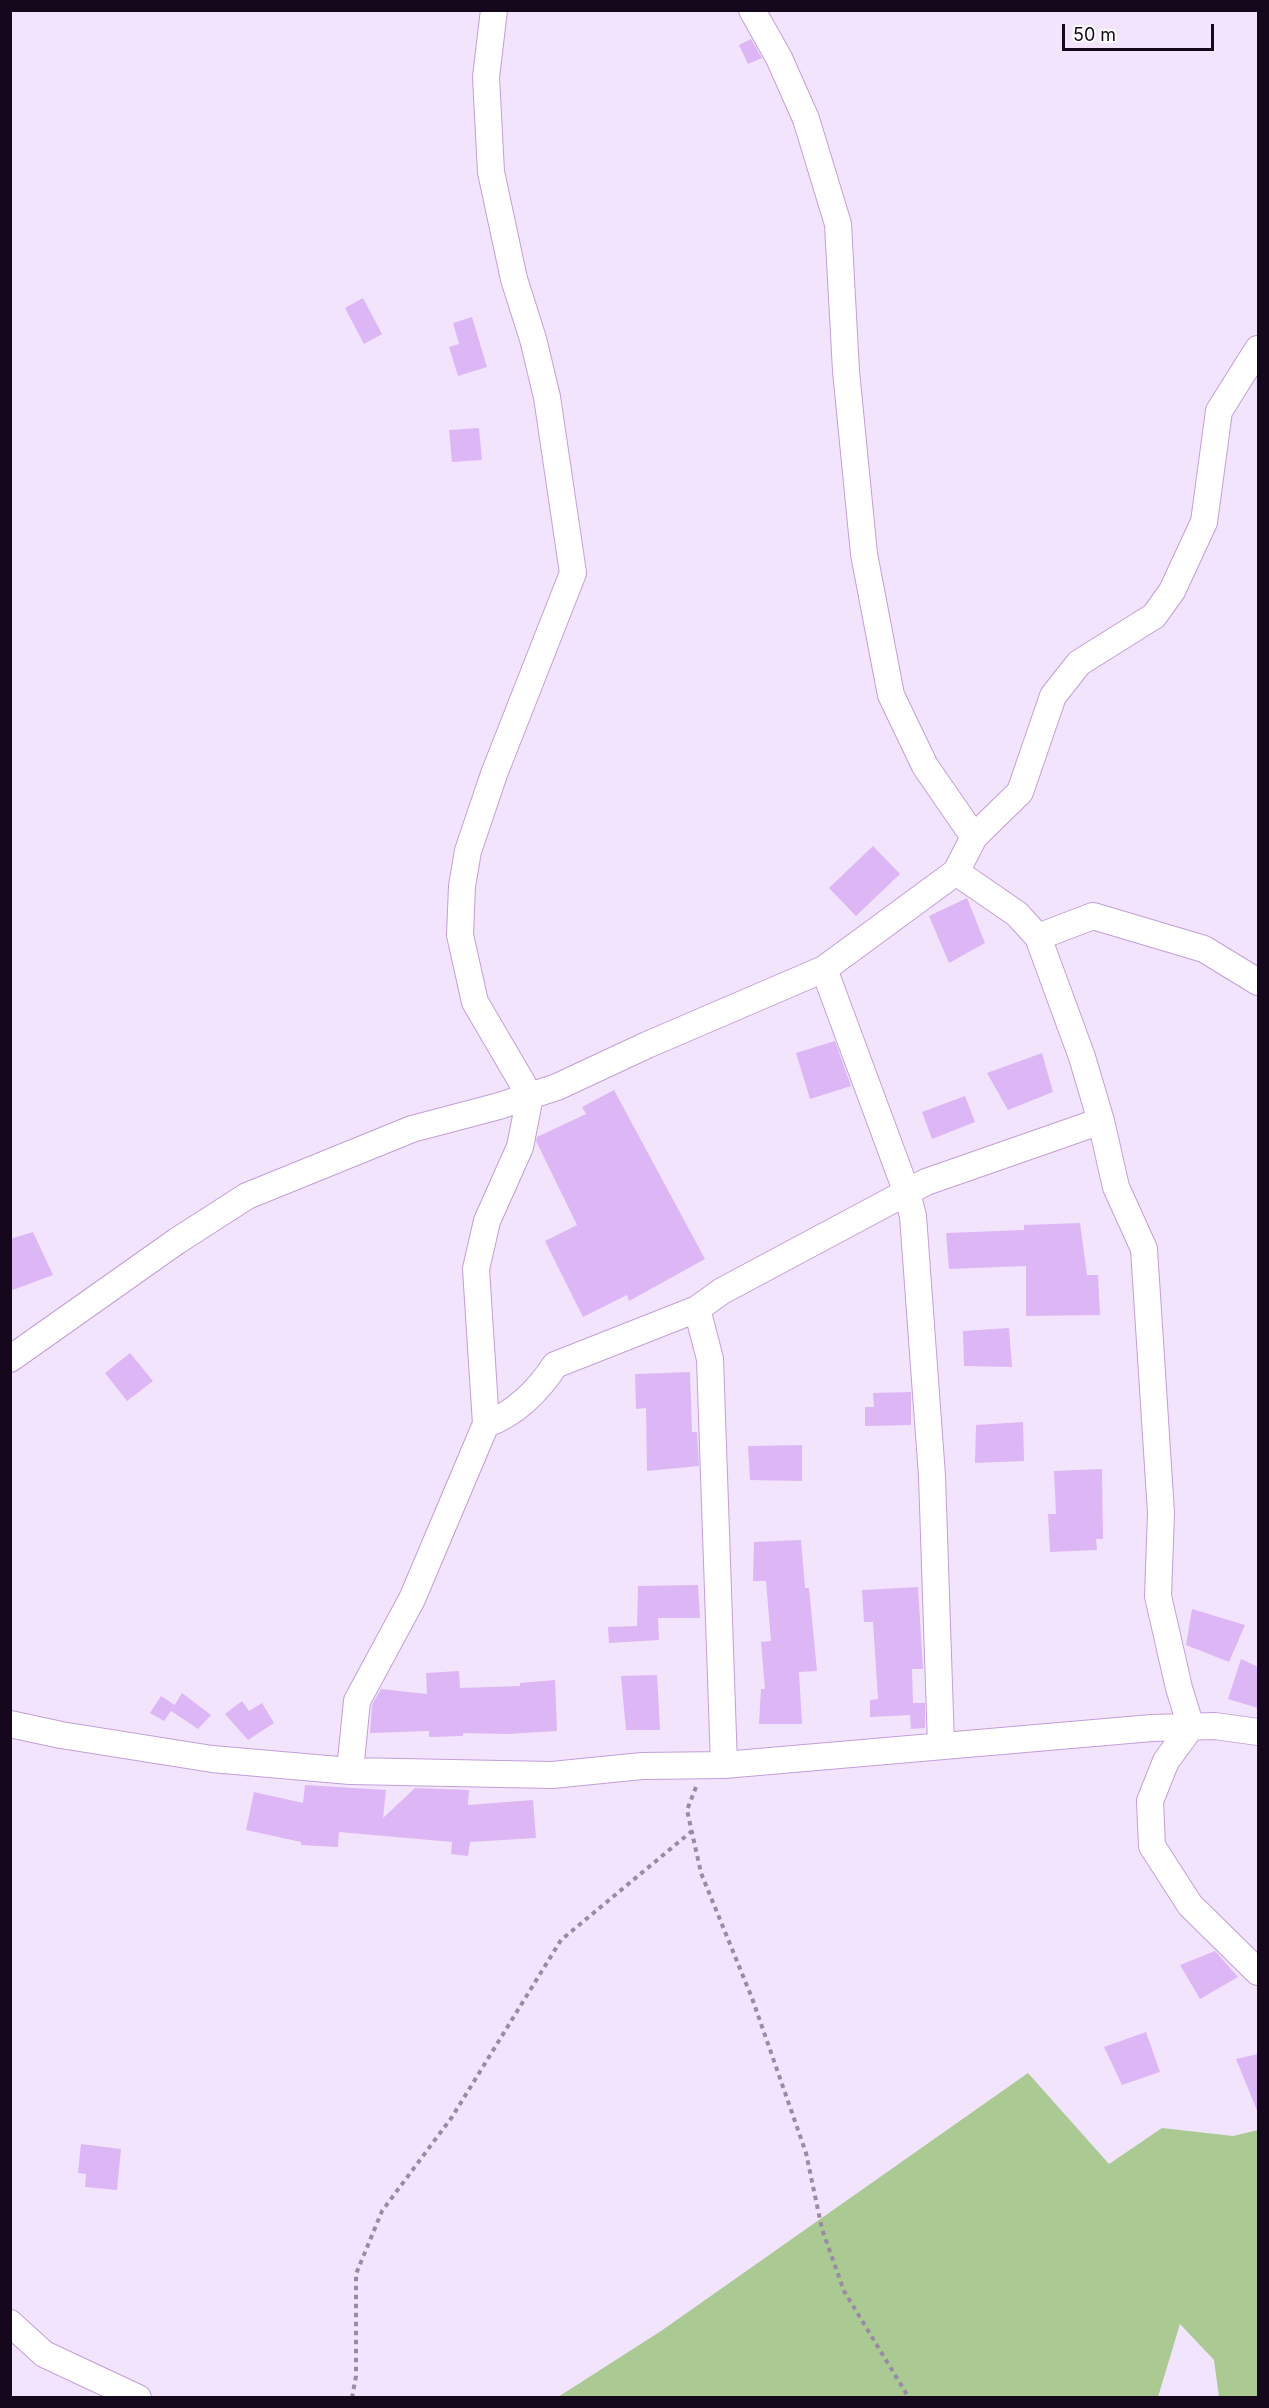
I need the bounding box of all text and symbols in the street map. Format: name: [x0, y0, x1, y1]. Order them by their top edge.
scale bar: [1065, 12, 1216, 50]
text: 50 m: [1073, 24, 1116, 45]

